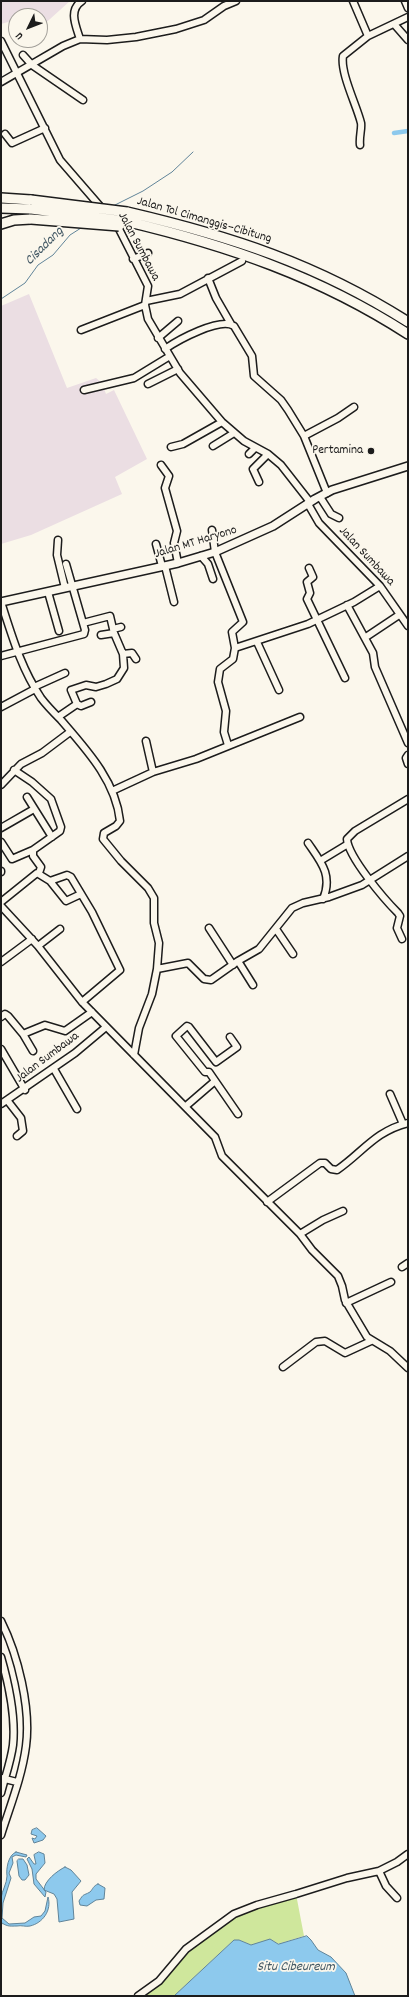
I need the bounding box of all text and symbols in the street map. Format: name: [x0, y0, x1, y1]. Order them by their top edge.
north arrow: [8, 8, 48, 48]
text: U: [12, 28, 28, 43]
street label: Jalan Tol Cimanggis–Cibitung: [135, 194, 273, 248]
street label: Jalan Sumbawa: [113, 210, 163, 284]
water label: Cisadang: [22, 224, 68, 270]
place label: Pertamina: [312, 443, 363, 459]
marker: Pertamina: [366, 446, 376, 456]
street label: Jalan MT Haryono: [153, 523, 239, 563]
street label: Jalan Sumbawa: [335, 524, 397, 590]
street label: Jalan Sumbawa: [13, 1029, 83, 1087]
water label: Situ Cibeureum: [257, 1960, 335, 1976]

